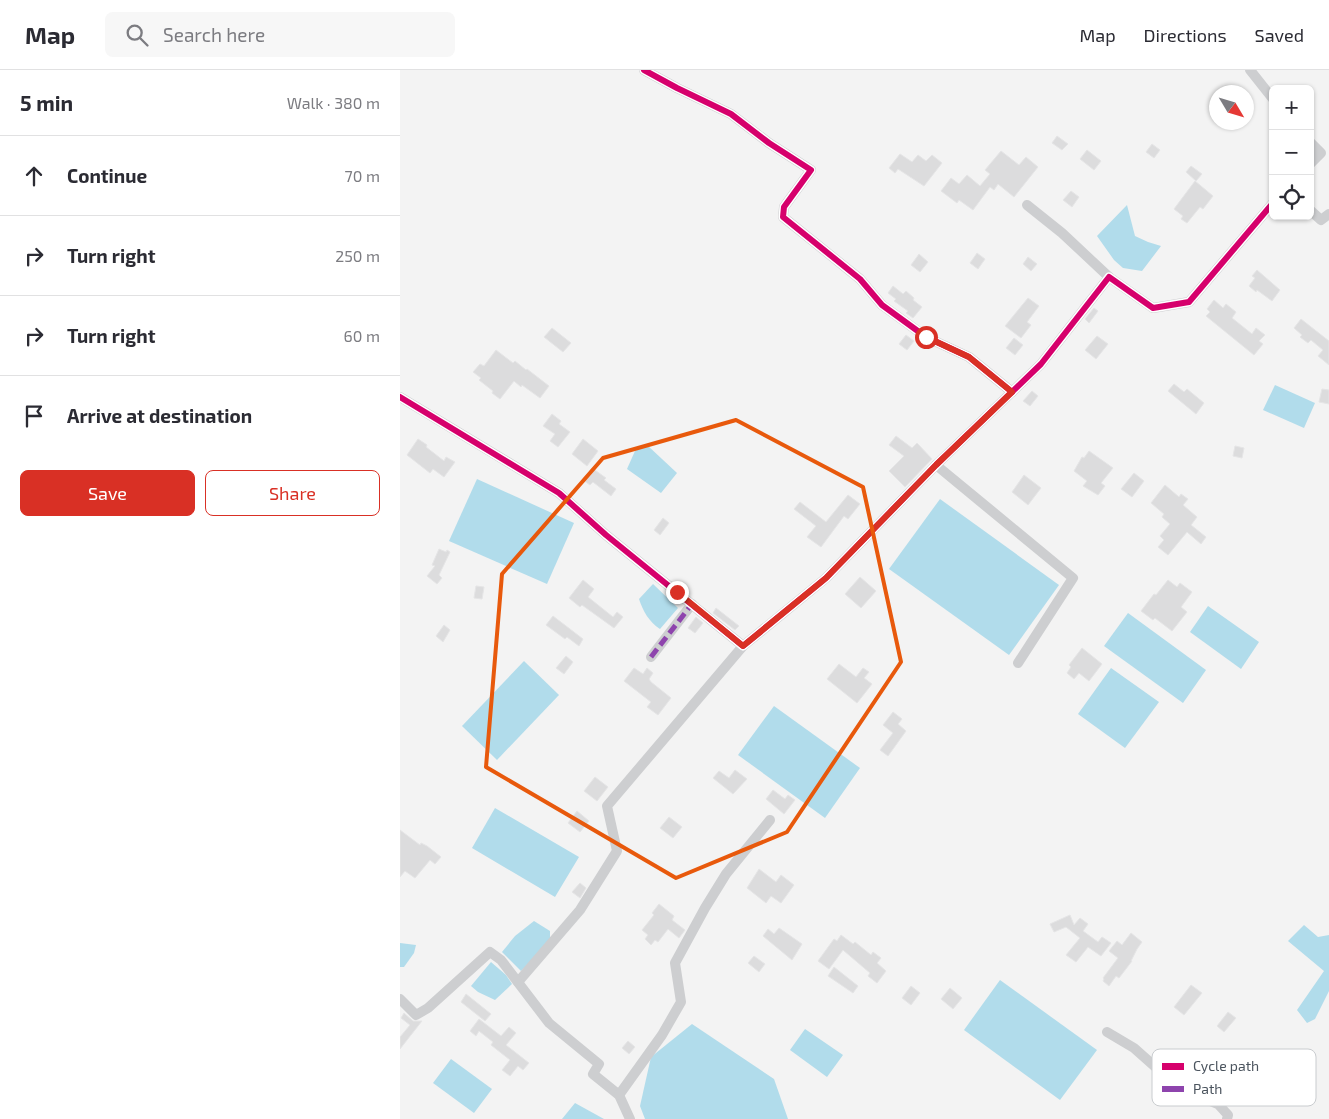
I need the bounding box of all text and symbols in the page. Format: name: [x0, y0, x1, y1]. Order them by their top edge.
search box: [105, 12, 455, 57]
text: Map: [25, 20, 75, 49]
icon: search: [123, 21, 151, 49]
text: Search here: [163, 23, 265, 46]
text: Map: [1079, 24, 1116, 46]
text: Directions: [1144, 24, 1227, 46]
text: Saved: [1255, 24, 1304, 46]
north arrow: [1209, 85, 1254, 130]
map controls: [1269, 85, 1314, 220]
button: +: [1269, 85, 1314, 130]
text: 5 min: [20, 90, 73, 115]
text: Walk · 380 m: [287, 93, 380, 112]
button: −: [1269, 130, 1314, 175]
icon: ahead: [20, 162, 48, 190]
text: Continue: [67, 164, 147, 187]
text: 70 m: [345, 166, 380, 185]
button: locate: [1269, 175, 1314, 220]
icon: right: [20, 242, 48, 270]
text: Turn right: [67, 244, 155, 267]
text: 250 m: [335, 246, 380, 265]
icon: right: [20, 322, 48, 350]
text: Turn right: [67, 324, 155, 347]
text: 60 m: [344, 326, 380, 345]
route start: [915, 326, 938, 349]
icon: arrive: [20, 402, 48, 430]
text: Arrive at destination: [67, 404, 252, 427]
button: Save: [20, 470, 195, 516]
button: Share: [205, 470, 380, 516]
route end: [666, 581, 689, 604]
legend: [1152, 1049, 1316, 1106]
text: Cycle path: [1193, 1057, 1259, 1074]
text: Path: [1193, 1080, 1222, 1097]

